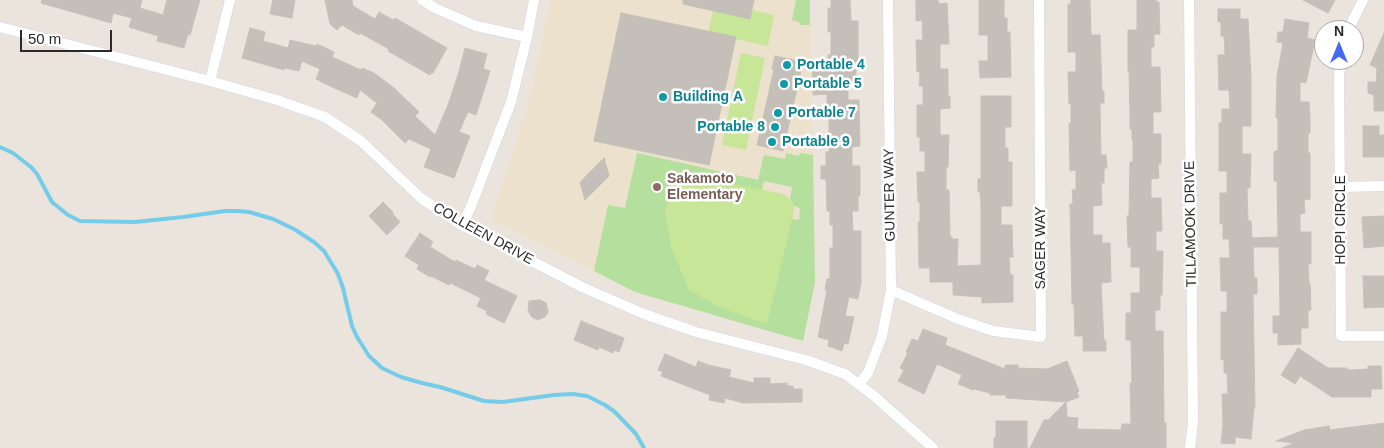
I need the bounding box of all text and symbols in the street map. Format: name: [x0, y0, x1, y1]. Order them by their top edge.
scale bar: [22, 20, 115, 52]
north arrow: [1314, 20, 1364, 70]
text: N: [1334, 23, 1344, 39]
text: 50 m: [28, 30, 61, 47]
place label: Portable 4: [797, 57, 865, 73]
marker: Portable 4: [781, 59, 793, 71]
place label: Portable 5: [794, 76, 862, 92]
marker: Portable 5: [778, 78, 790, 90]
place label: Building A: [673, 89, 743, 105]
marker: Building A: [657, 91, 669, 103]
place label: Portable 7: [788, 105, 856, 121]
marker: Portable 7: [772, 107, 784, 119]
place label: Portable 8: [697, 119, 765, 135]
marker: Portable 8: [769, 121, 781, 133]
place label: Portable 9: [782, 134, 850, 150]
marker: Portable 9: [766, 136, 778, 148]
street label: GUNTER WAY: [881, 148, 899, 242]
street label: TILLAMOOK DRIVE: [1181, 160, 1201, 288]
place label: Sakamoto Elementary: [667, 171, 742, 203]
street label: HOPI CIRCLE: [1333, 175, 1349, 265]
marker: Sakamoto Elementary: [651, 181, 663, 193]
street label: COLLEEN DRIVE: [430, 199, 536, 269]
street label: SAGER WAY: [1033, 206, 1049, 290]

